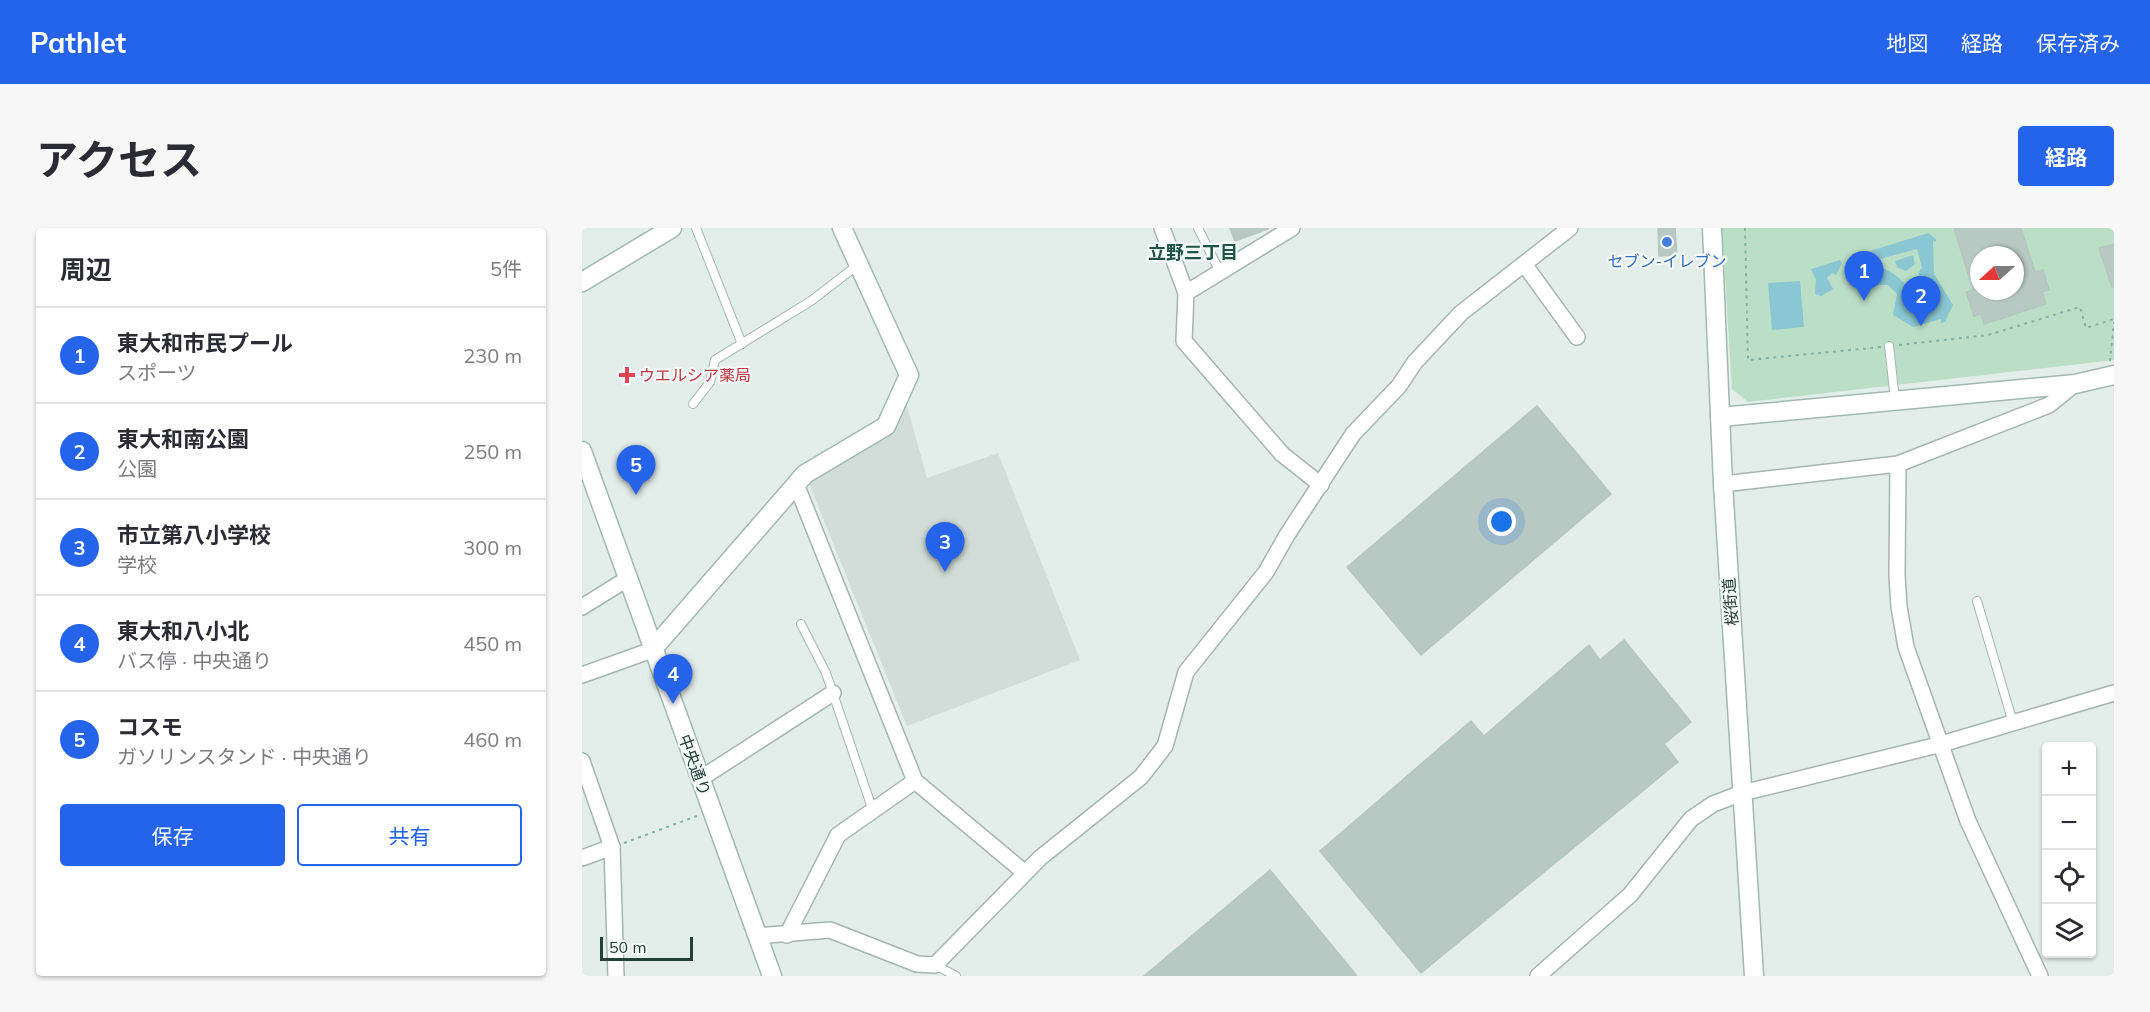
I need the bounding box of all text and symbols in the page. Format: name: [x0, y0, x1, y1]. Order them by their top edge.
text: Pathlet: [30, 25, 126, 60]
text: 地図: [1886, 30, 1928, 56]
text: 経路: [1961, 30, 2003, 56]
text: 保存済み: [2036, 30, 2120, 56]
button: 経路: [2018, 126, 2114, 186]
text: アクセス: [36, 133, 202, 186]
marker: セブン-イレブン: [1660, 235, 1674, 249]
district label: 立野三丁目: [1148, 241, 1238, 264]
north arrow: [1970, 246, 2024, 300]
place label: セブン-イレブン: [1608, 251, 1726, 271]
pin: 1: [1844, 251, 1884, 301]
text: 周辺: [60, 253, 112, 286]
text: 5件: [490, 256, 522, 281]
pin: 2: [1902, 276, 1940, 326]
text: 東大和市民プール: [117, 329, 293, 357]
text: 1: [74, 343, 86, 368]
text: 230 m: [463, 343, 522, 368]
text: スポーツ: [117, 360, 197, 385]
place label: ウエルシア薬局: [639, 365, 751, 385]
marker: ウエルシア薬局: [620, 368, 634, 382]
text: 東大和南公園: [117, 425, 249, 453]
text: 2: [74, 439, 86, 464]
text: 250 m: [463, 439, 522, 464]
pin: 5: [616, 446, 656, 495]
text: 公園: [117, 456, 157, 481]
your location: [1487, 507, 1516, 536]
text: 市立第八小学校: [117, 521, 271, 549]
pin: 3: [926, 522, 964, 572]
text: 3: [74, 535, 86, 560]
text: 300 m: [463, 535, 522, 560]
text: 学校: [117, 552, 157, 577]
street label: 桜街道: [1718, 577, 1742, 627]
text: 東大和八小北: [117, 617, 249, 645]
text: 4: [74, 631, 86, 656]
text: 450 m: [463, 631, 522, 656]
text: バス停 · 中央通り: [117, 648, 272, 673]
pin: 4: [654, 654, 692, 704]
text: コスモ: [117, 713, 183, 741]
text: 5: [74, 727, 86, 752]
text: 460 m: [463, 727, 522, 752]
street label: 中央通り: [675, 732, 715, 798]
map controls: [2042, 742, 2096, 958]
button: +: [2042, 742, 2096, 796]
text: ガソリンスタンド · 中央通り: [117, 744, 372, 769]
button: −: [2042, 796, 2096, 850]
button: 保存: [60, 804, 285, 866]
button: 共有: [297, 804, 522, 866]
button: locate: [2042, 850, 2096, 904]
button: layers: [2042, 904, 2096, 958]
scale bar: [600, 934, 693, 962]
text: 50 m: [609, 937, 646, 957]

